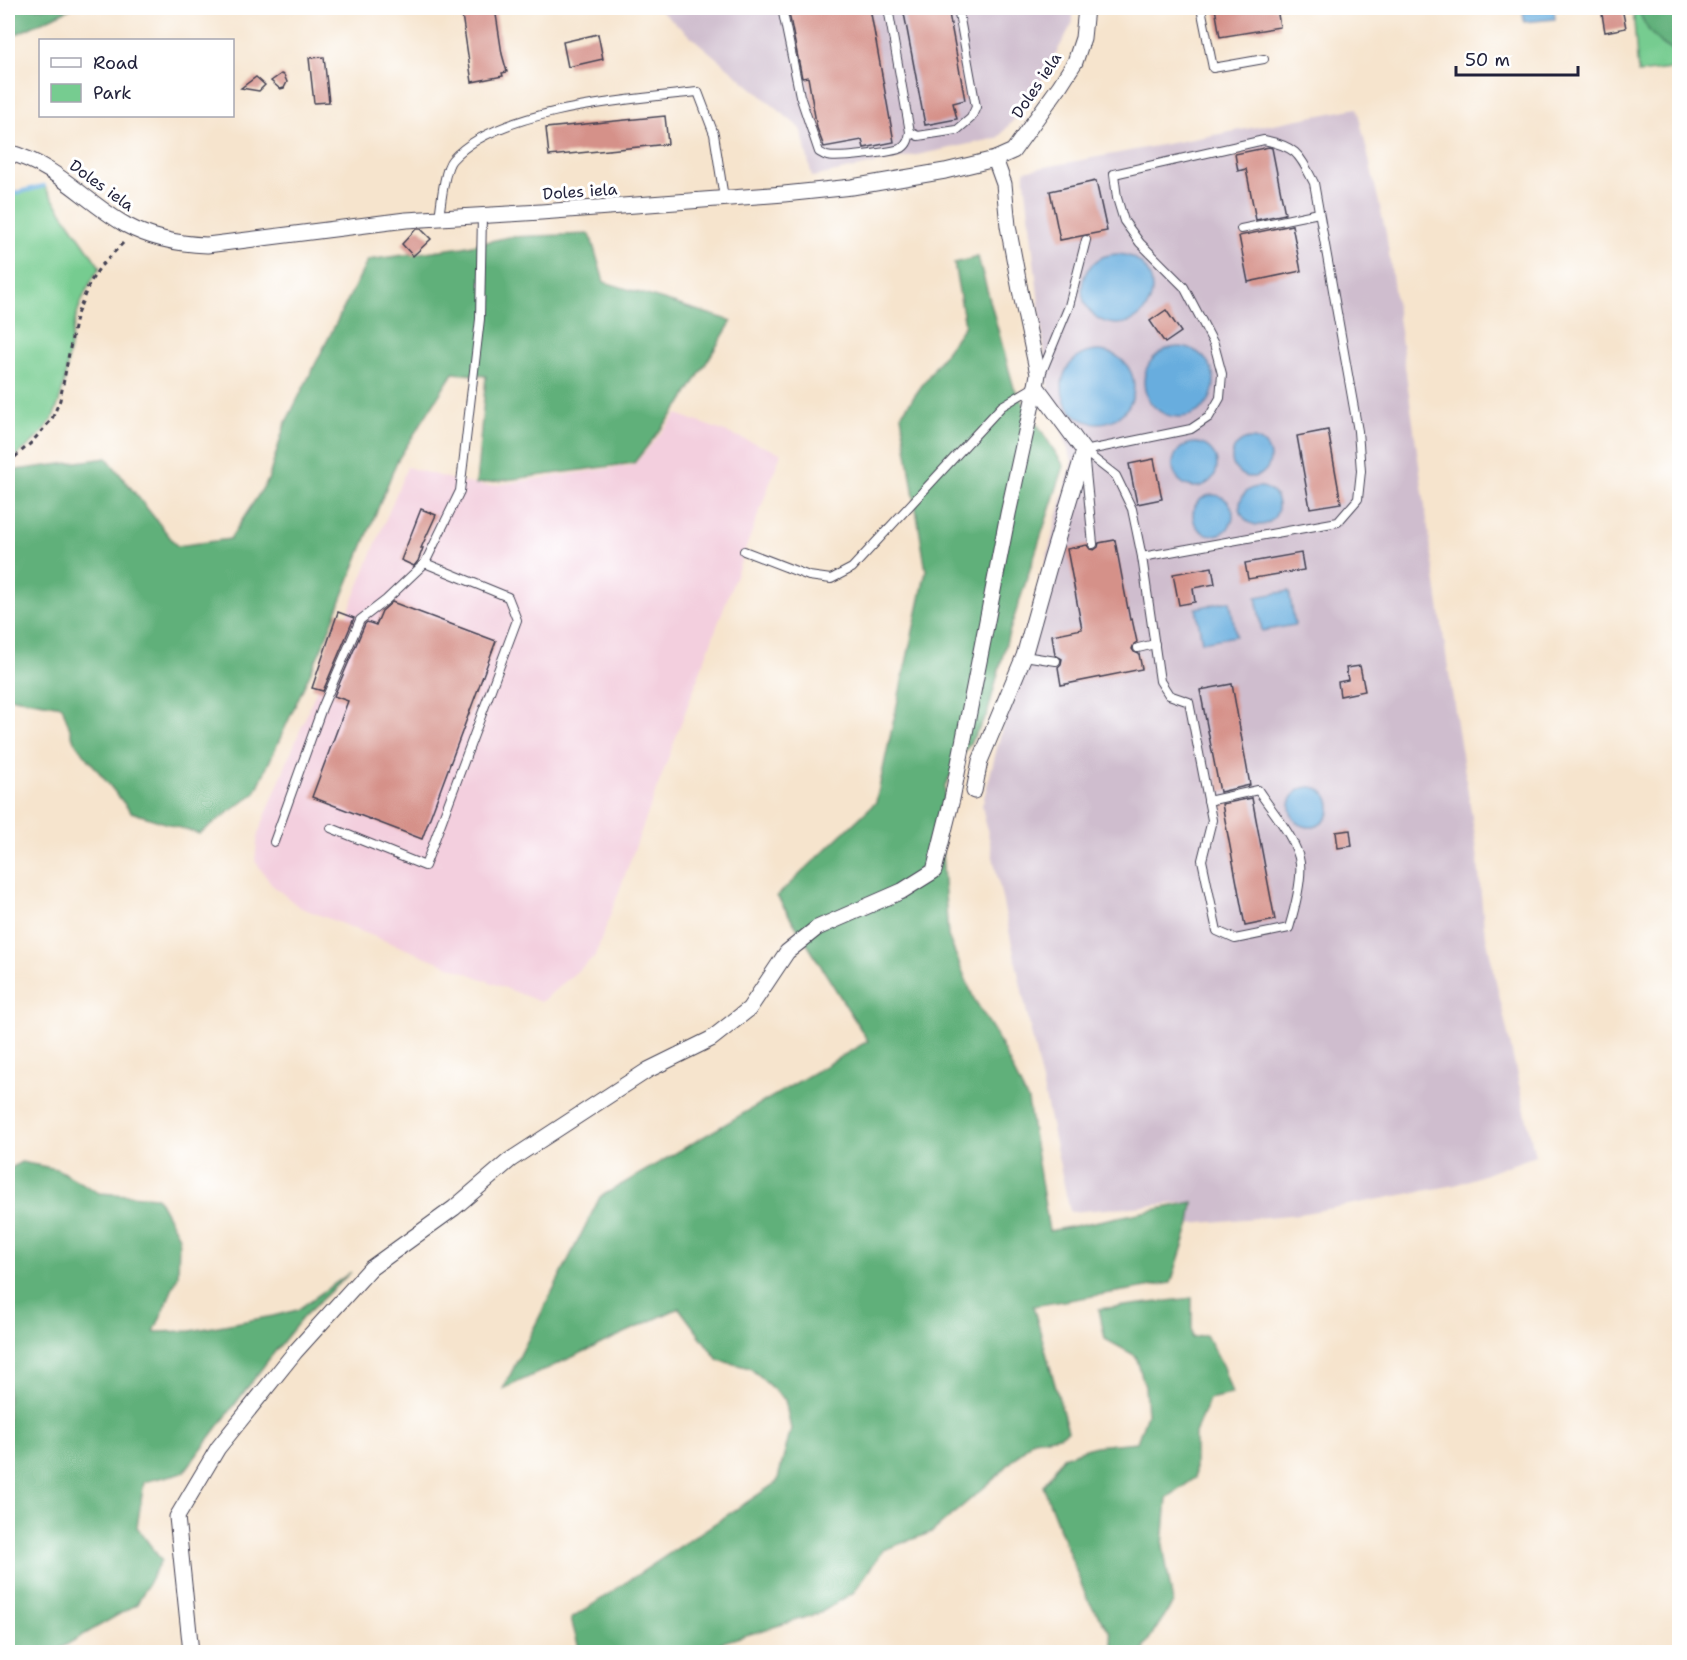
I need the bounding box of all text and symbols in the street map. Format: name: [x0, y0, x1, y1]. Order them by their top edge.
legend: [39, 39, 234, 117]
scale bar: [1456, 39, 1578, 77]
street label: Doles iela: [1007, 48, 1066, 122]
text: 50 m: [1465, 48, 1510, 72]
text: Road: [93, 51, 138, 75]
text: Park: [93, 81, 132, 105]
street label: Doles iela: [65, 155, 138, 216]
street label: Doles iela: [542, 178, 618, 205]

